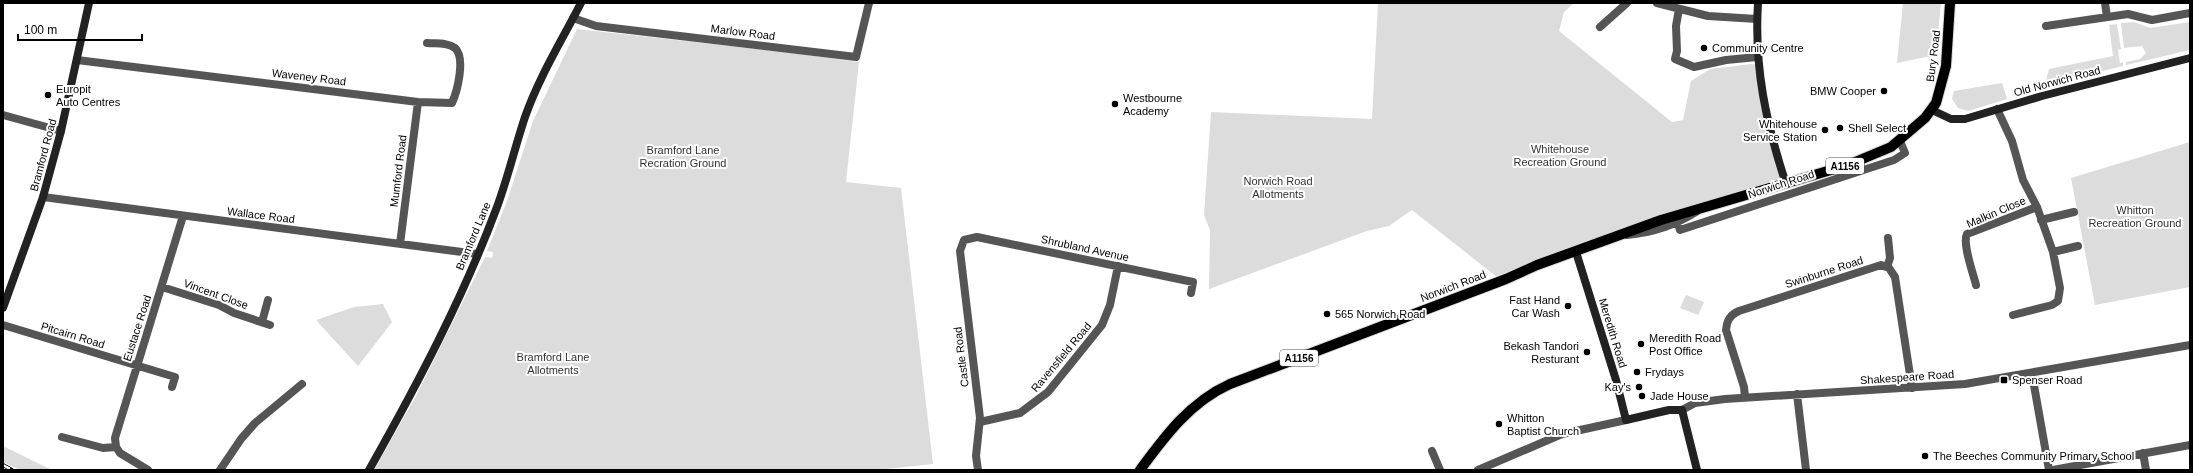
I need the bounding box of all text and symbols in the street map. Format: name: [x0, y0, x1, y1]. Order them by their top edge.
scale bar: [18, 16, 142, 42]
street label: Marlow Road: [710, 22, 776, 42]
text: 100 m: [24, 23, 57, 37]
street label: Bury Road: [1924, 29, 1942, 83]
place label: Community Centre: [1712, 42, 1804, 54]
marker: Community Centre: [1699, 43, 1709, 53]
street label: Old Norwich Road: [2012, 64, 2102, 98]
street label: Waveney Road: [271, 66, 347, 88]
place label: Europit Auto Centres: [56, 83, 121, 108]
place label: BMW Cooper: [1810, 85, 1876, 97]
marker: BMW Cooper: [1879, 86, 1889, 96]
marker: Europit Auto Centres: [43, 90, 53, 100]
place label: Westbourne Academy: [1123, 92, 1182, 117]
marker: Westbourne Academy: [1110, 99, 1120, 109]
street label: Bramford Road: [28, 117, 58, 193]
place label: Whitehouse Service Station: [1743, 118, 1817, 143]
place label: Shell Select: [1848, 122, 1906, 134]
marker: Shell Select: [1835, 123, 1845, 133]
marker: Whitehouse Service Station: [1820, 125, 1830, 135]
street label: Mumford Road: [388, 134, 408, 208]
park label: Whitehouse Recreation Ground: [1514, 143, 1606, 168]
park label: Bramford Lane Recration Ground: [640, 144, 726, 169]
road number: A1156: [1826, 158, 1864, 174]
street label: Norwich Road: [1746, 168, 1816, 200]
park label: Norwich Road Allotments: [1243, 175, 1313, 200]
street label: Malkin Close: [1965, 194, 2027, 230]
street label: Bramford Lane: [453, 200, 493, 272]
park label: Whitton Recreation Ground: [2089, 204, 2181, 229]
street label: Wallace Road: [226, 205, 296, 225]
street label: Shrubland Avenue: [1040, 233, 1130, 263]
street label: Swinburne Road: [1783, 254, 1865, 290]
street label: Norwich Road: [1419, 268, 1487, 304]
street label: Vincent Close: [182, 277, 250, 311]
street label: Eustace Road: [121, 293, 153, 363]
place label: Fast Hand Car Wash: [1509, 294, 1560, 319]
street label: Meredith Road: [1597, 297, 1629, 369]
marker: Fast Hand Car Wash: [1563, 301, 1573, 311]
place label: 565 Norwich Road: [1335, 308, 1426, 320]
marker: 565 Norwich Road: [1322, 309, 1332, 319]
street label: Pitcairn Road: [40, 320, 106, 350]
street label: Ravensfield Road: [1028, 320, 1094, 394]
street label: Castle Road: [951, 326, 971, 388]
place label: Meredith Road Post Office: [1649, 332, 1721, 357]
marker: Meredith Road Post Office: [1636, 339, 1646, 349]
place label: Bekash Tandori Resturant: [1503, 340, 1579, 365]
marker: Bekash Tandori Resturant: [1582, 347, 1592, 357]
road number: A1156: [1280, 350, 1318, 366]
park label: Bramford Lane Allotments: [517, 351, 589, 376]
place label: Frydays: [1645, 366, 1685, 378]
marker: Frydays: [1632, 367, 1642, 377]
street label: Shakespeare Road: [1860, 368, 1954, 386]
place label: Spenser Road: [2012, 374, 2082, 386]
marker: Spenser Road: [1999, 375, 2009, 385]
place label: Kay's: [1604, 381, 1631, 393]
marker: Kay's: [1634, 382, 1644, 392]
place label: Jade House: [1650, 390, 1709, 402]
marker: Jade House: [1637, 391, 1647, 401]
place label: Whitton Baptist Church: [1507, 412, 1579, 437]
marker: Whitton Baptist Church: [1494, 419, 1504, 429]
place label: The Beeches Community Primary School: [1933, 450, 2134, 462]
marker: The Beeches Community Primary School: [1920, 451, 1930, 461]

